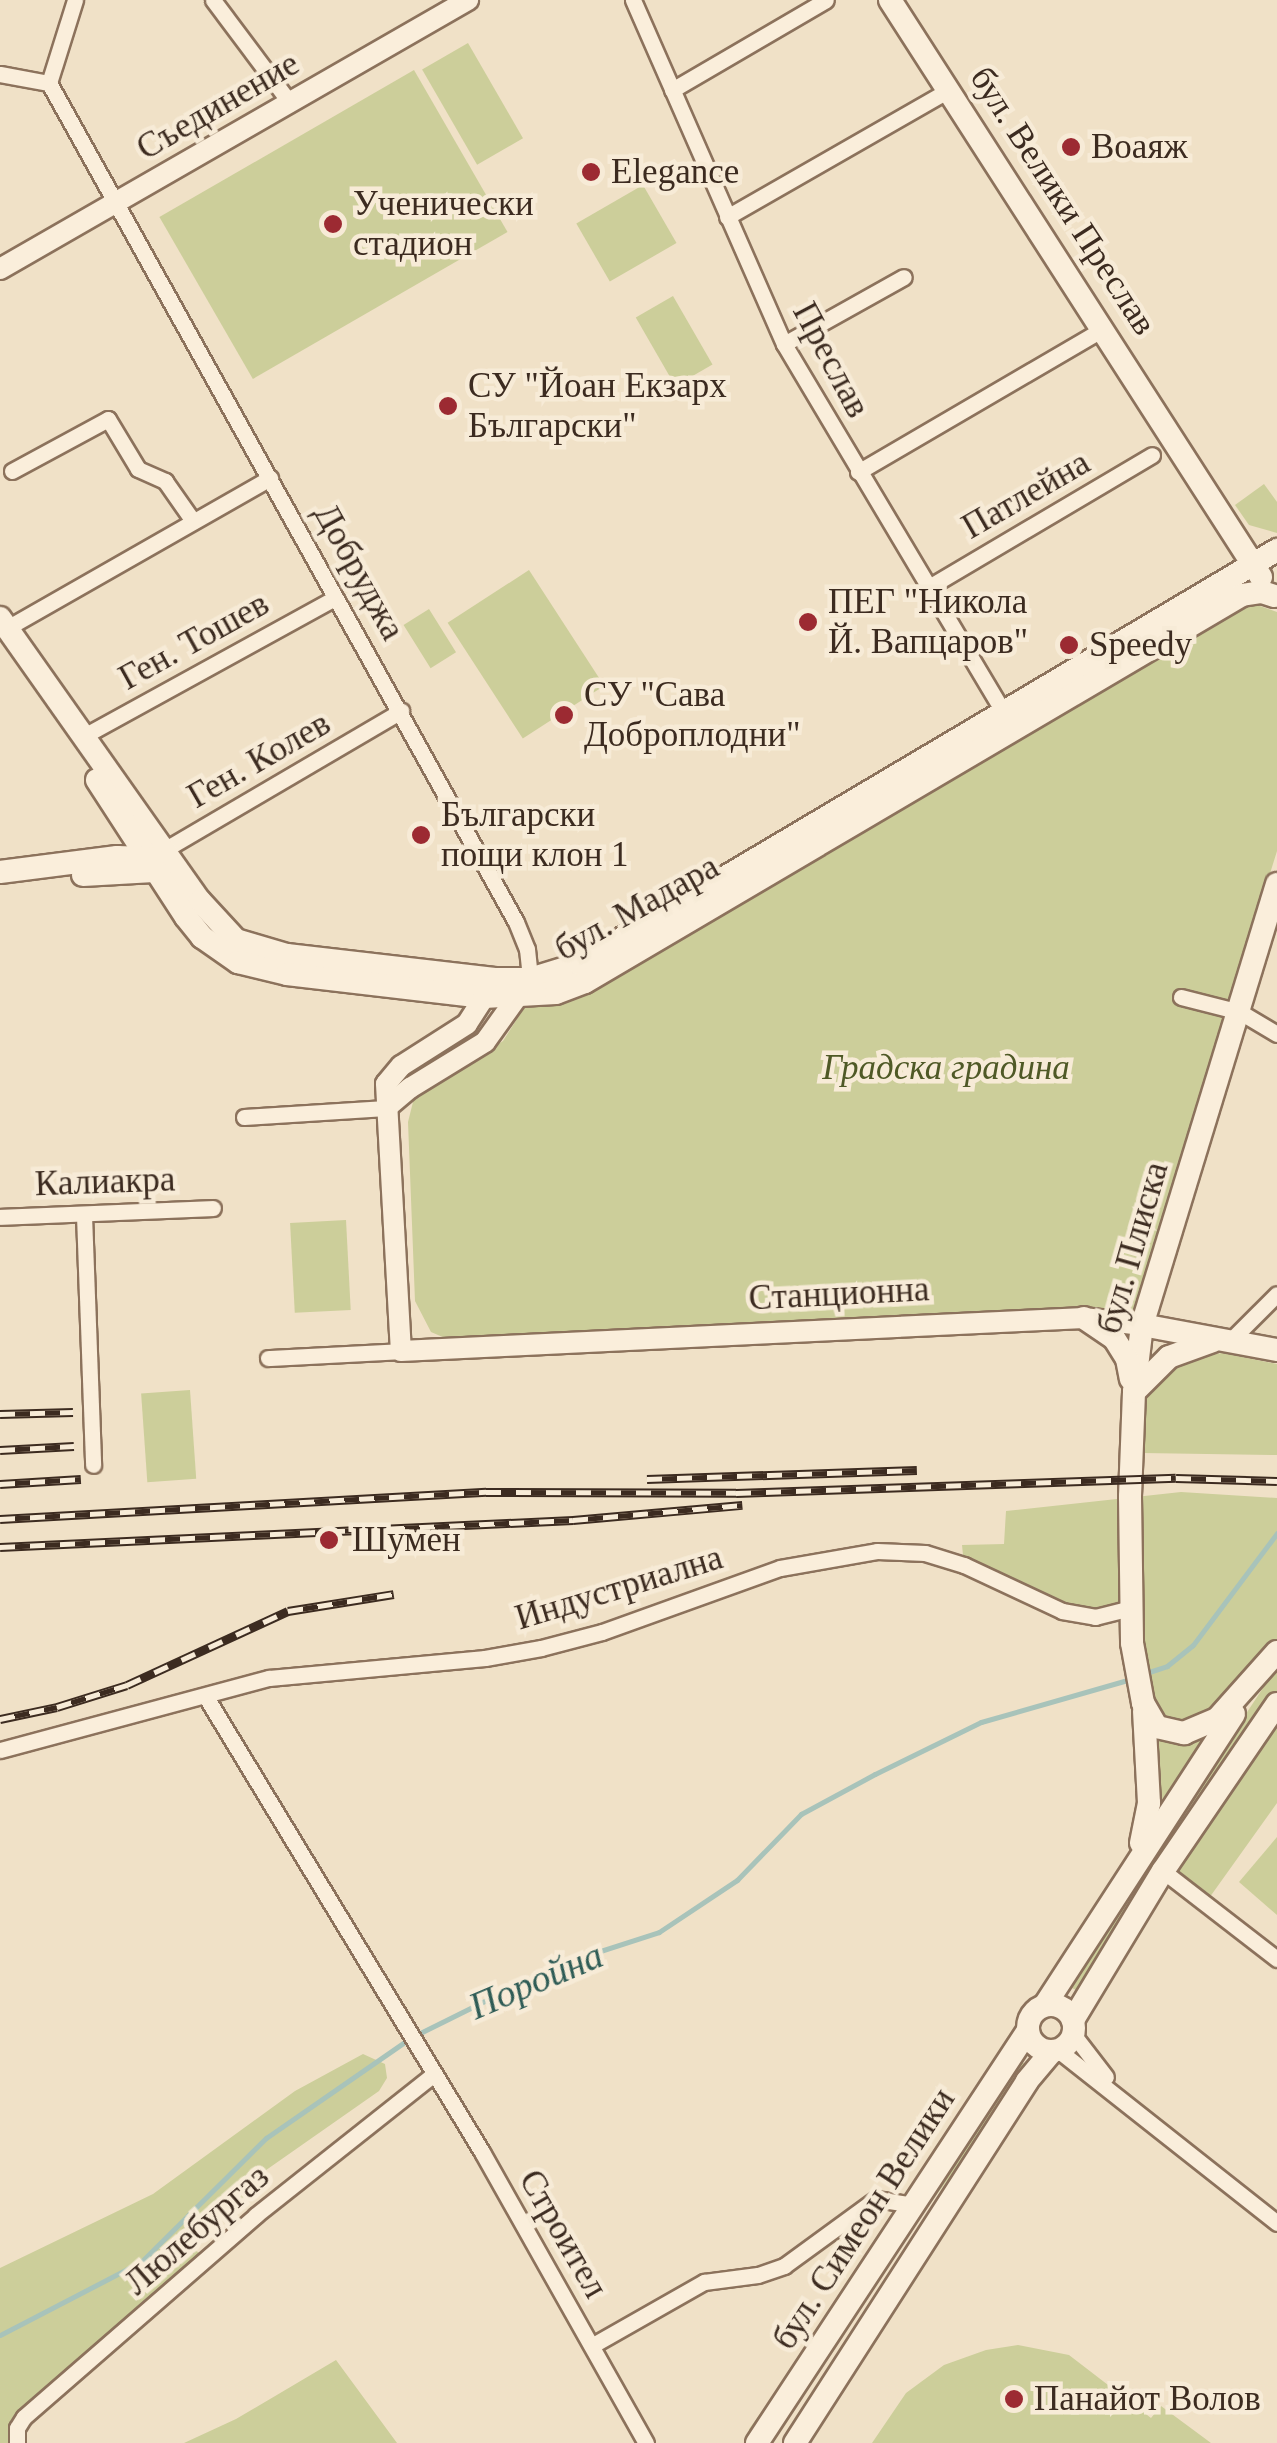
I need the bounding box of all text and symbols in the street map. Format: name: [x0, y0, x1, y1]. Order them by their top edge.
street label: Съединение: [129, 43, 307, 169]
street label: бул. Велики Преслав: [961, 59, 1165, 343]
place label: Воаяж: [1091, 126, 1188, 168]
marker: Воаяж: [1060, 136, 1082, 158]
place label: Elegance: [611, 151, 739, 193]
marker: Elegance: [580, 161, 602, 183]
place label: Ученически стадион: [353, 183, 534, 265]
marker: Ученически стадион: [322, 213, 344, 235]
street label: Преслав: [783, 295, 879, 425]
place label: СУ "Йоан Екзарх Български": [468, 365, 727, 447]
marker: СУ "Йоан Екзарх Български": [437, 395, 459, 417]
street label: Патлейна: [955, 442, 1097, 548]
street label: Добруджа: [305, 497, 413, 647]
place label: ПЕГ "Никола Й. Вапцаров": [828, 581, 1028, 663]
street label: Ген. Тошев: [112, 583, 276, 699]
marker: ПЕГ "Никола Й. Вапцаров": [797, 611, 819, 633]
place label: Speedy: [1089, 624, 1192, 666]
marker: Speedy: [1058, 634, 1080, 656]
place label: СУ "Сава Доброплодни": [584, 674, 800, 756]
street label: Ген. Колев: [180, 702, 338, 818]
marker: СУ "Сава Доброплодни": [553, 704, 575, 726]
place label: Български пощи клон 1: [441, 794, 629, 876]
marker: Български пощи клон 1: [410, 824, 432, 846]
street label: бул. Мадара: [548, 846, 726, 970]
park label: Градска градина: [822, 1047, 1070, 1089]
street label: бул. Плиска: [1088, 1157, 1178, 1339]
street label: Калиакра: [34, 1159, 176, 1205]
street label: Станционна: [748, 1268, 930, 1320]
place label: Шумен: [352, 1519, 461, 1561]
marker: Шумен: [316, 1527, 342, 1553]
street label: Индустриална: [510, 1537, 728, 1639]
water label: Поройна: [462, 1932, 610, 2030]
street label: бул. Симеон Велики: [764, 2081, 964, 2357]
street label: Люлебургаз: [116, 2156, 278, 2304]
street label: Строител: [510, 2163, 616, 2305]
place label: Панайот Волов: [1034, 2378, 1261, 2420]
marker: Панайот Волов: [1003, 2388, 1025, 2410]

